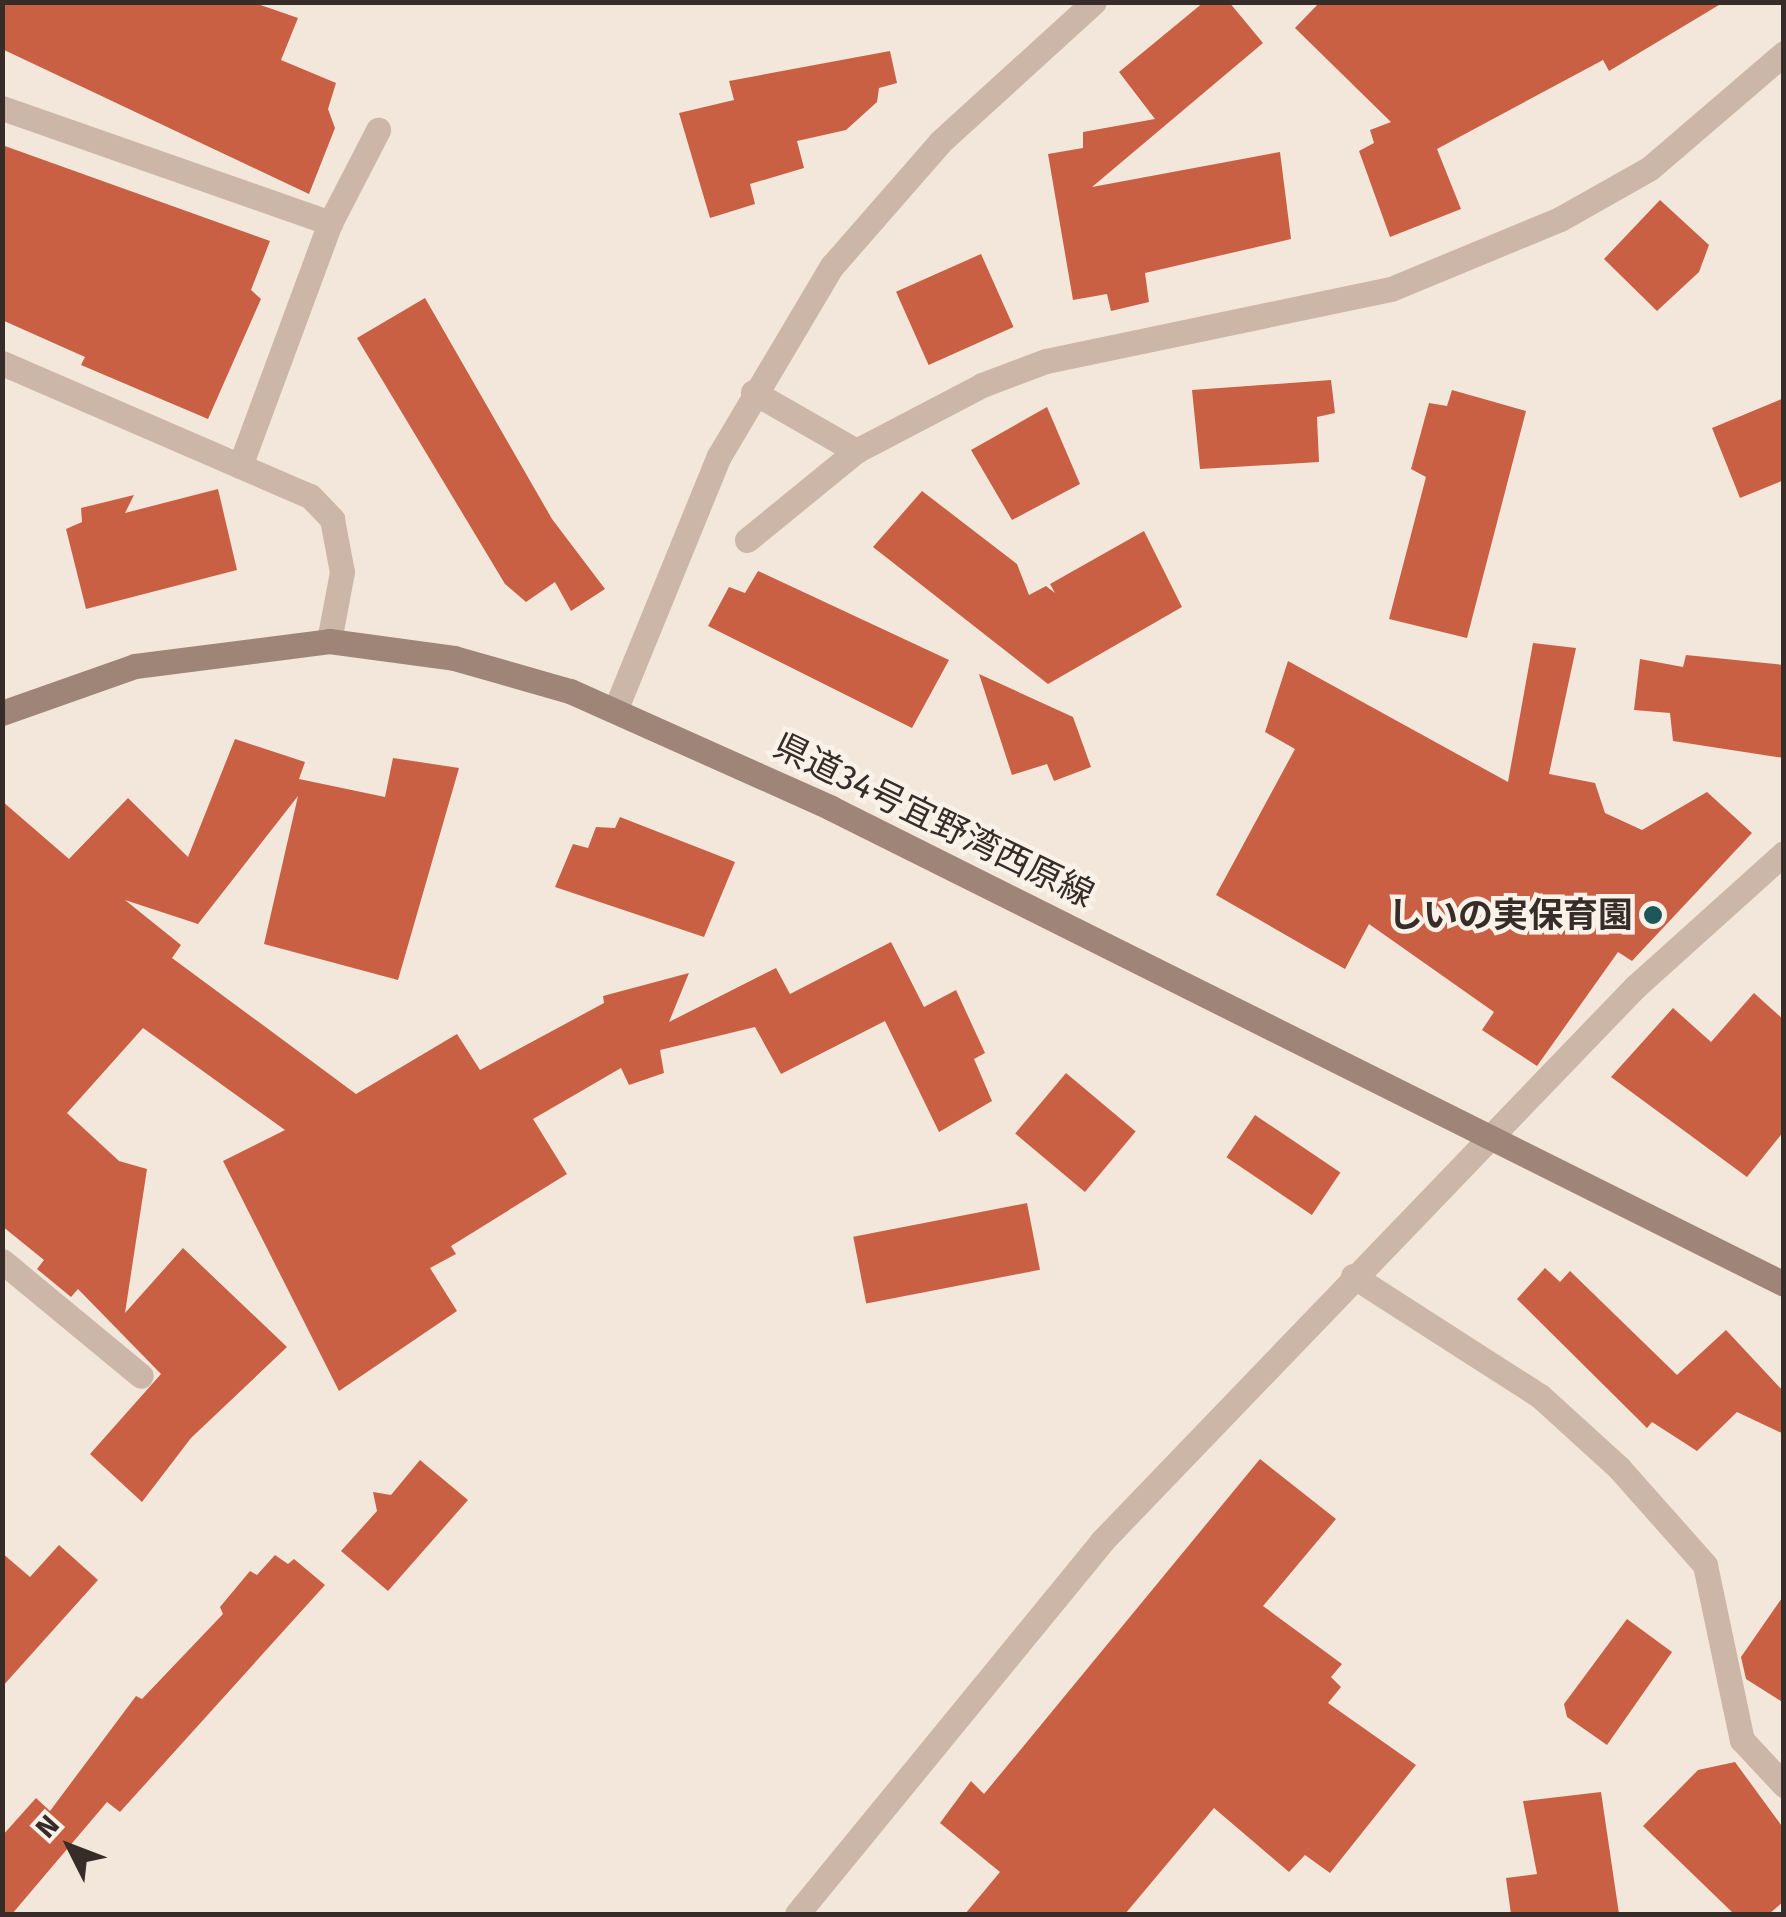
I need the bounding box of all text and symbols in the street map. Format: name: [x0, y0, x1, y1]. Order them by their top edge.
street label: 県道34号宜野湾西原線: [767, 724, 1101, 916]
place label: しいの実保育園: [1388, 894, 1633, 936]
marker: しいの実保育園: [1642, 904, 1664, 926]
north arrow: [20, 1797, 120, 1897]
text: N: [29, 1809, 66, 1845]

